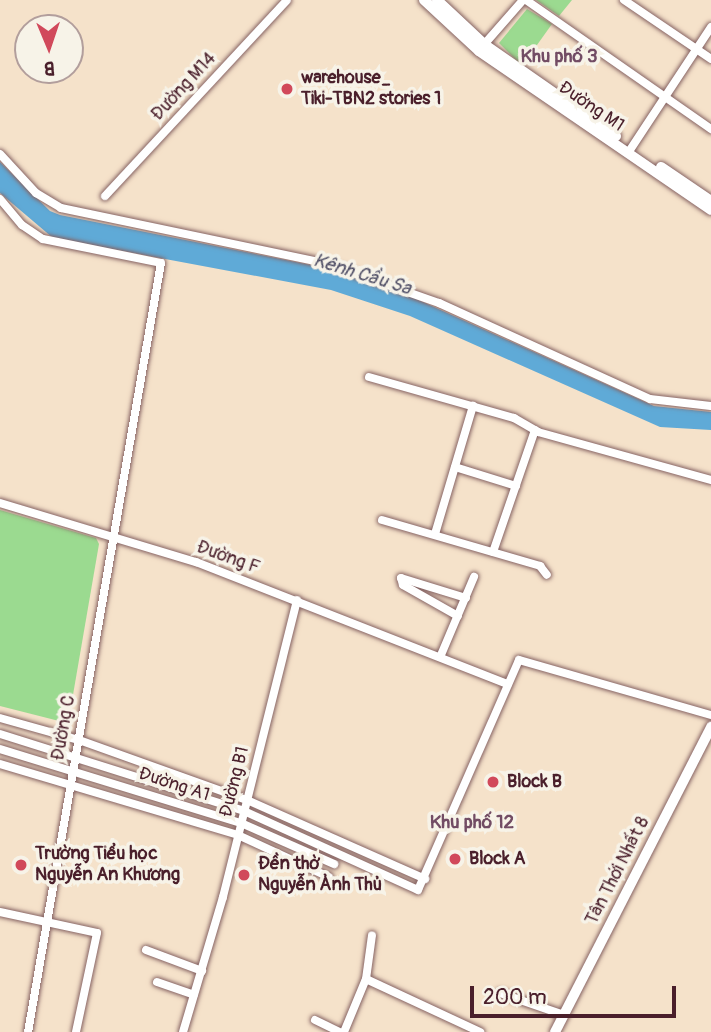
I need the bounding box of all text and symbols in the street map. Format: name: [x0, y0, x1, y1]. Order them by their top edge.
north arrow: [14, 14, 84, 84]
district label: Khu phố 3: [520, 46, 598, 68]
street label: Đường M14: [147, 48, 221, 126]
text: B: [44, 56, 55, 80]
place label: warehouse_ Tiki-TBN2 stories 1: [301, 68, 441, 110]
street label: Đường M1: [554, 77, 628, 137]
marker: warehouse_ Tiki-TBN2 stories 1: [279, 81, 295, 97]
water label: Kênh Cầu Sa: [311, 249, 413, 301]
street label: Đường F: [193, 537, 263, 579]
street label: Đường C: [48, 694, 80, 762]
street label: Đường B1: [216, 744, 254, 820]
street label: Đường A1: [136, 763, 212, 807]
place label: Block B: [507, 771, 562, 793]
marker: Block B: [485, 774, 501, 790]
district label: Khu phố 12: [430, 812, 514, 834]
street label: Tân Thới Nhất 8: [582, 813, 654, 929]
place label: Trường Tiểu học Nguyễn An Khương: [35, 844, 180, 886]
place label: Block A: [469, 848, 525, 870]
marker: Block A: [447, 851, 463, 867]
place label: Đền thờ Nguyễn Ảnh Thủ: [258, 854, 382, 896]
marker: Trường Tiểu học Nguyễn An Khương: [13, 857, 29, 873]
marker: Đền thờ Nguyễn Ảnh Thủ: [236, 867, 252, 883]
scale bar: [473, 972, 680, 1016]
text: 200 m: [483, 984, 547, 1011]

